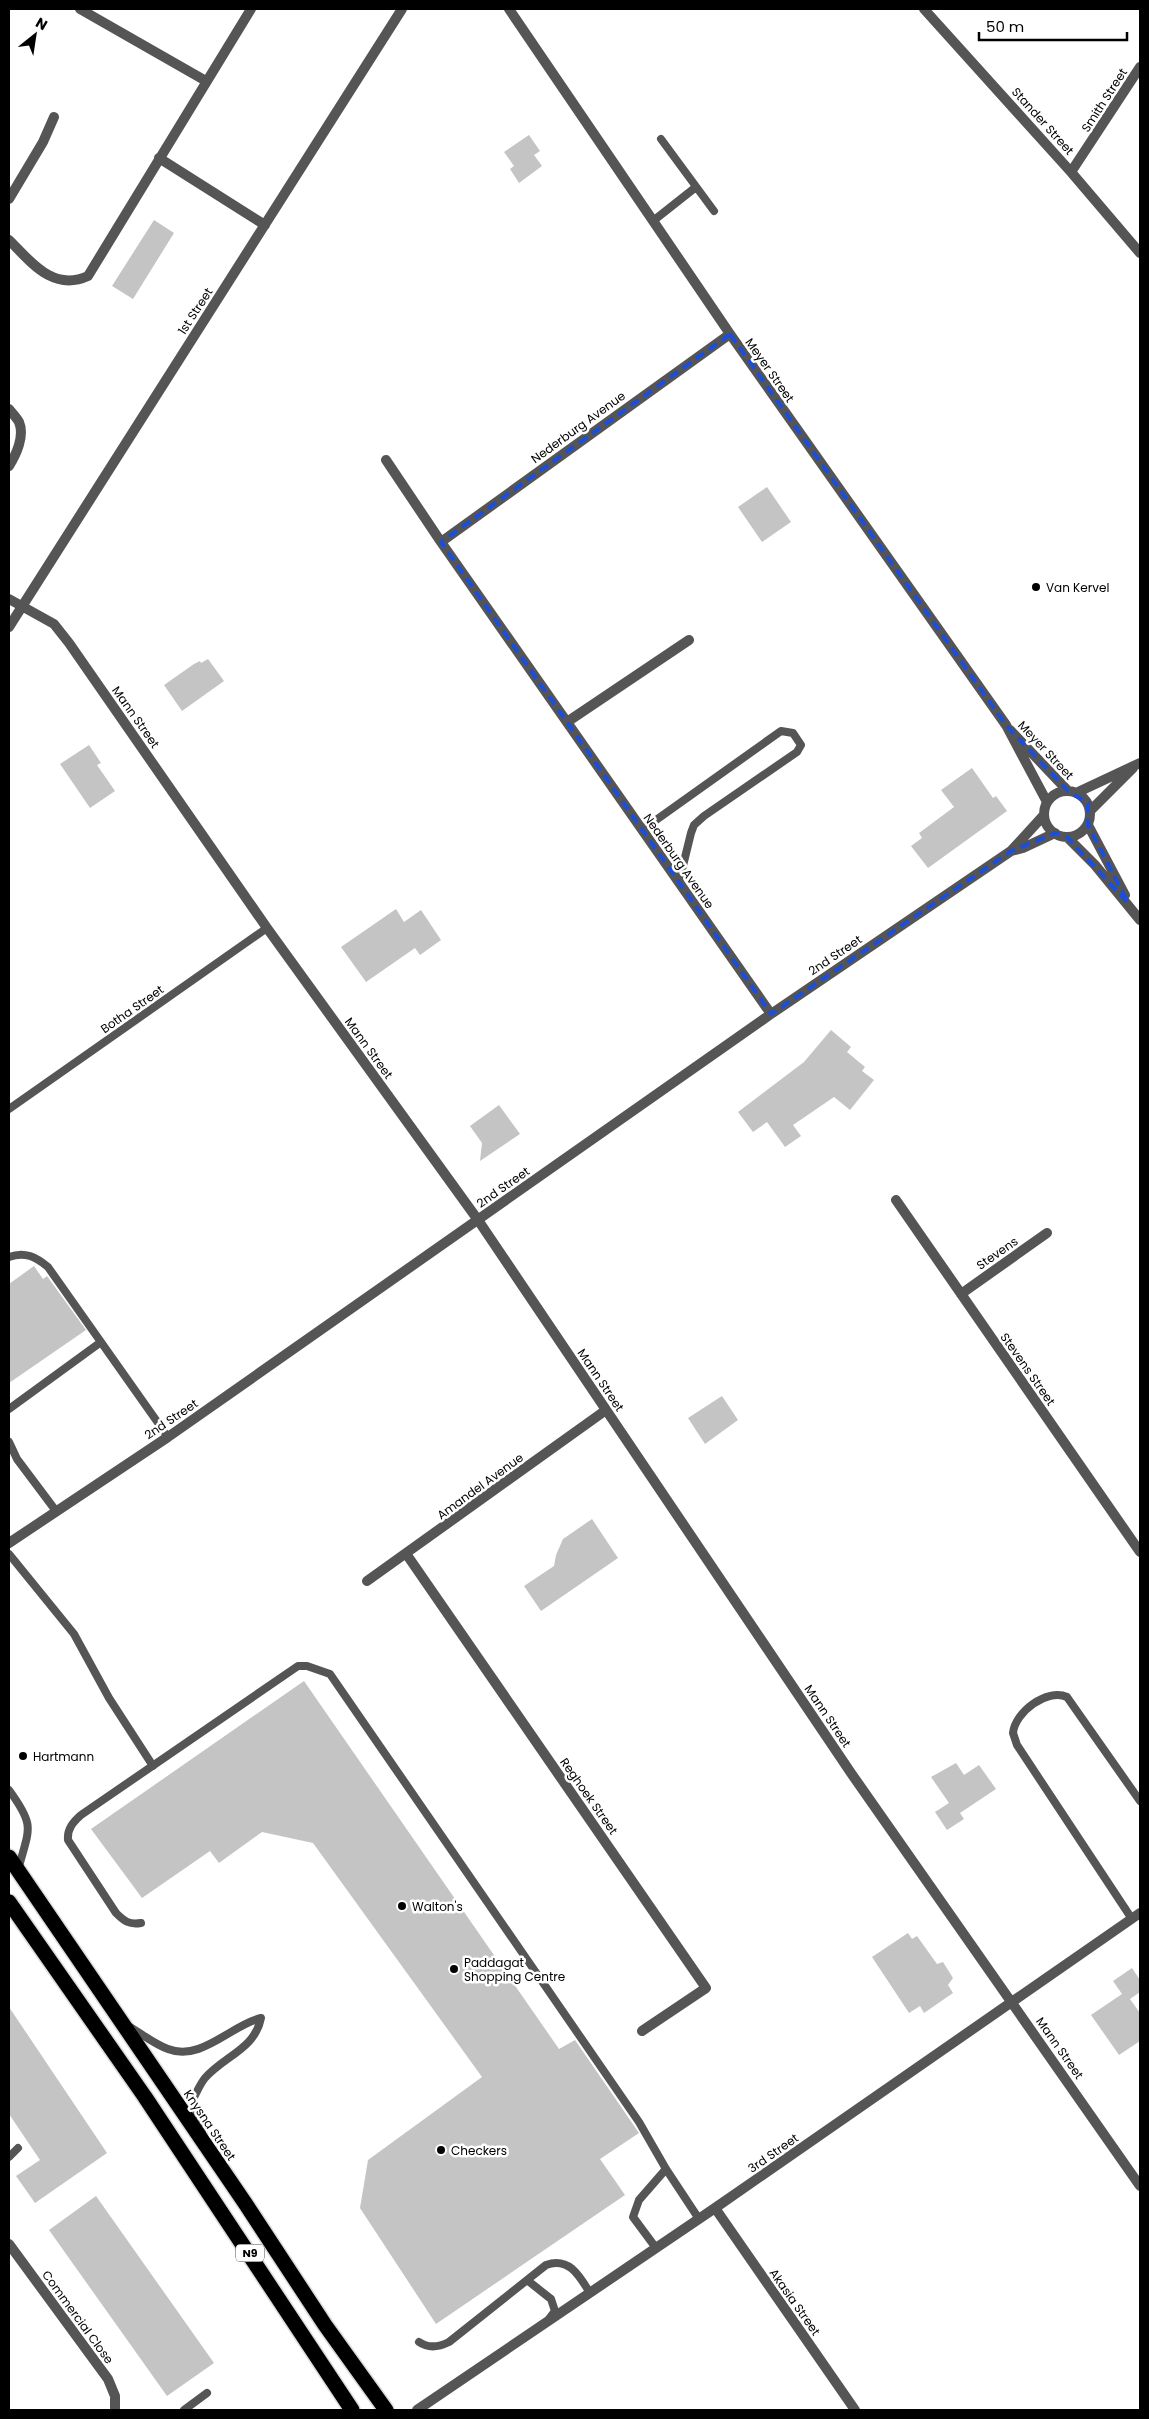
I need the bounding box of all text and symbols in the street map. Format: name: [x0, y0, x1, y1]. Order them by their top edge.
north arrow: [10, 10, 60, 60]
scale bar: [979, 10, 1126, 42]
text: N: [32, 12, 51, 35]
text: 50 m: [986, 16, 1024, 37]
street label: Smith Street: [1077, 65, 1131, 135]
street label: Stander Street: [1008, 84, 1078, 158]
street label: 1st Street: [173, 284, 217, 338]
street label: Meyer Street: [742, 334, 798, 406]
street label: Nederburg Avenue: [527, 387, 629, 467]
place label: Van Kervel: [1046, 579, 1109, 596]
marker: Van Kervel: [1030, 581, 1042, 593]
street label: Mann Street: [108, 683, 164, 751]
street label: Meyer Street: [1014, 717, 1078, 783]
street label: Nederburg Avenue: [640, 810, 718, 912]
street label: 2nd Street: [805, 931, 865, 979]
street label: Botha Street: [97, 981, 167, 1037]
street label: Mann Street: [341, 1014, 397, 1082]
street label: 2nd Street: [473, 1163, 533, 1211]
street label: Stevens: [973, 1233, 1021, 1273]
street label: Stevens Street: [997, 1329, 1059, 1409]
street label: Mann Street: [574, 1345, 628, 1415]
street label: 2nd Street: [141, 1395, 201, 1443]
street label: Amandel Avenue: [433, 1449, 527, 1523]
street label: Mann Street: [801, 1681, 855, 1751]
place label: Hartmann: [33, 1748, 94, 1765]
marker: Hartmann: [17, 1750, 29, 1762]
street label: Reghoek Street: [556, 1754, 622, 1838]
place label: Walton's: [412, 1898, 463, 1915]
marker: Walton's: [396, 1900, 408, 1912]
place label: Paddagat Shopping Centre: [464, 1954, 565, 1985]
marker: Paddagat Shopping Centre: [448, 1963, 460, 1975]
street label: Mann Street: [1032, 2014, 1088, 2082]
street label: Knysna Street: [180, 2086, 240, 2164]
street label: 3rd Street: [744, 2129, 802, 2177]
place label: Checkers: [451, 2142, 507, 2159]
marker: Checkers: [435, 2144, 447, 2156]
road number: N9: [236, 2244, 264, 2262]
street label: Akasia Street: [766, 2265, 824, 2339]
street label: Commercial Close: [38, 2267, 118, 2367]

